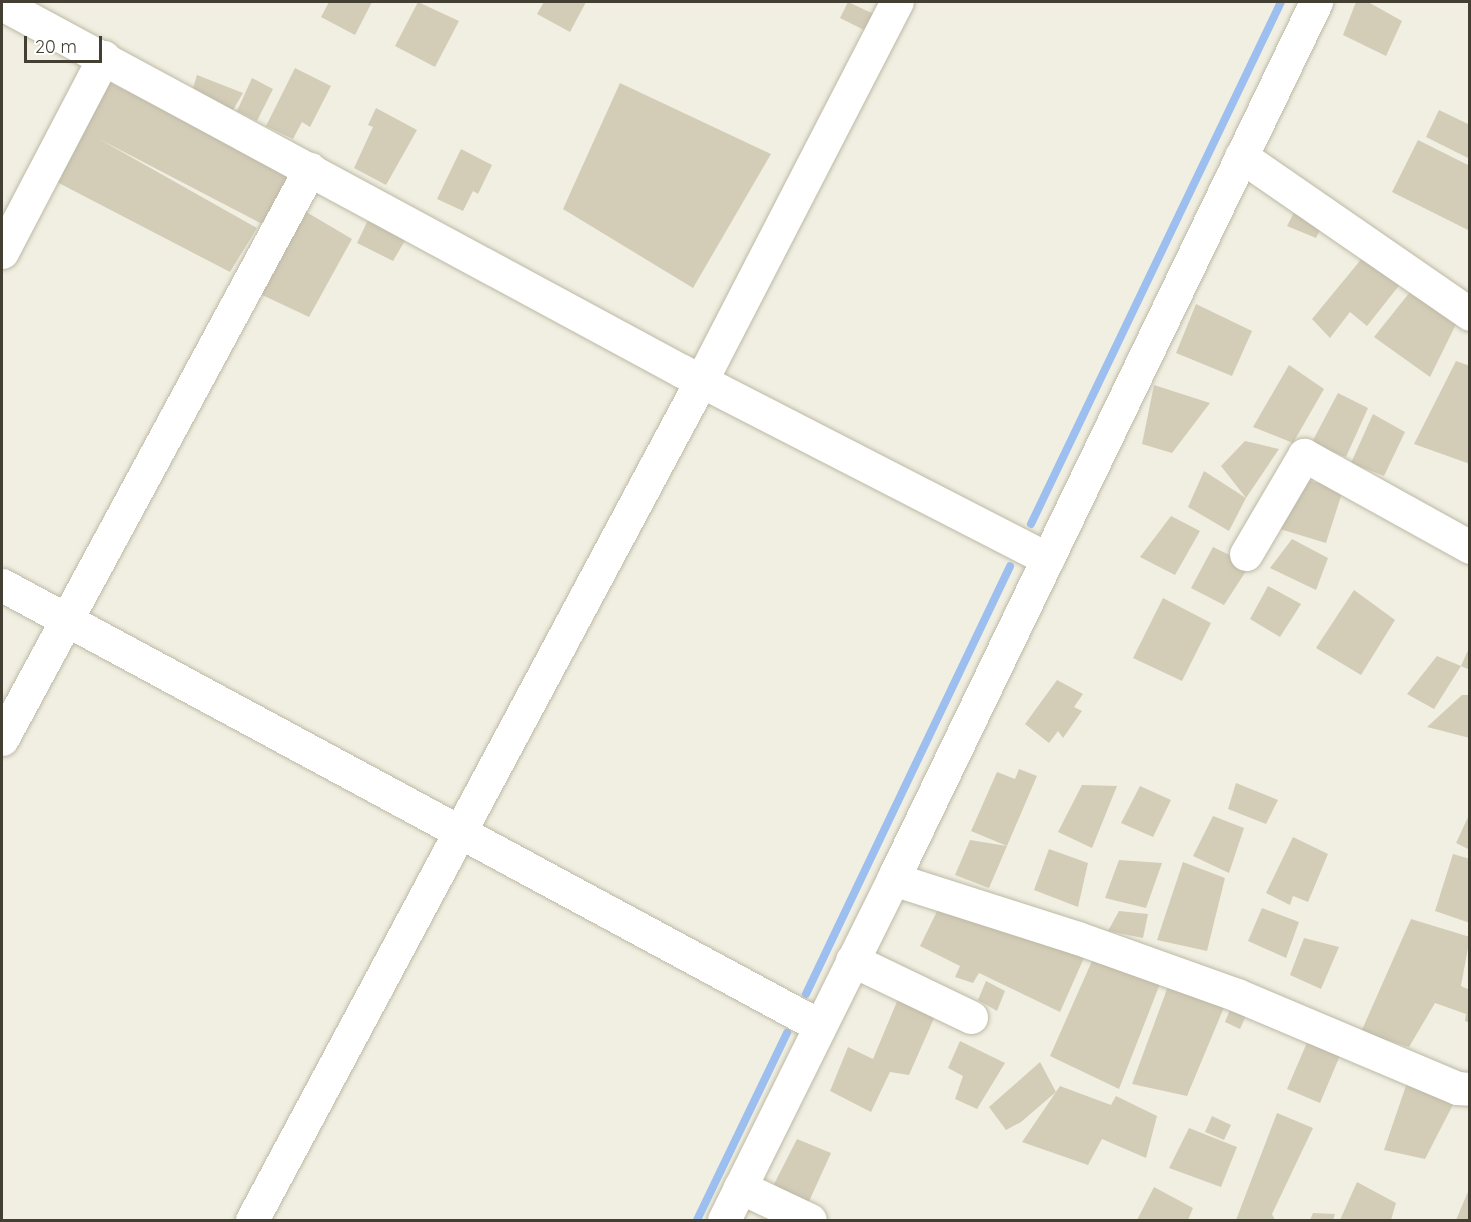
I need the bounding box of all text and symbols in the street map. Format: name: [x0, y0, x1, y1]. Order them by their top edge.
scale bar: [27, 24, 105, 62]
text: 20 m: [35, 35, 77, 58]

